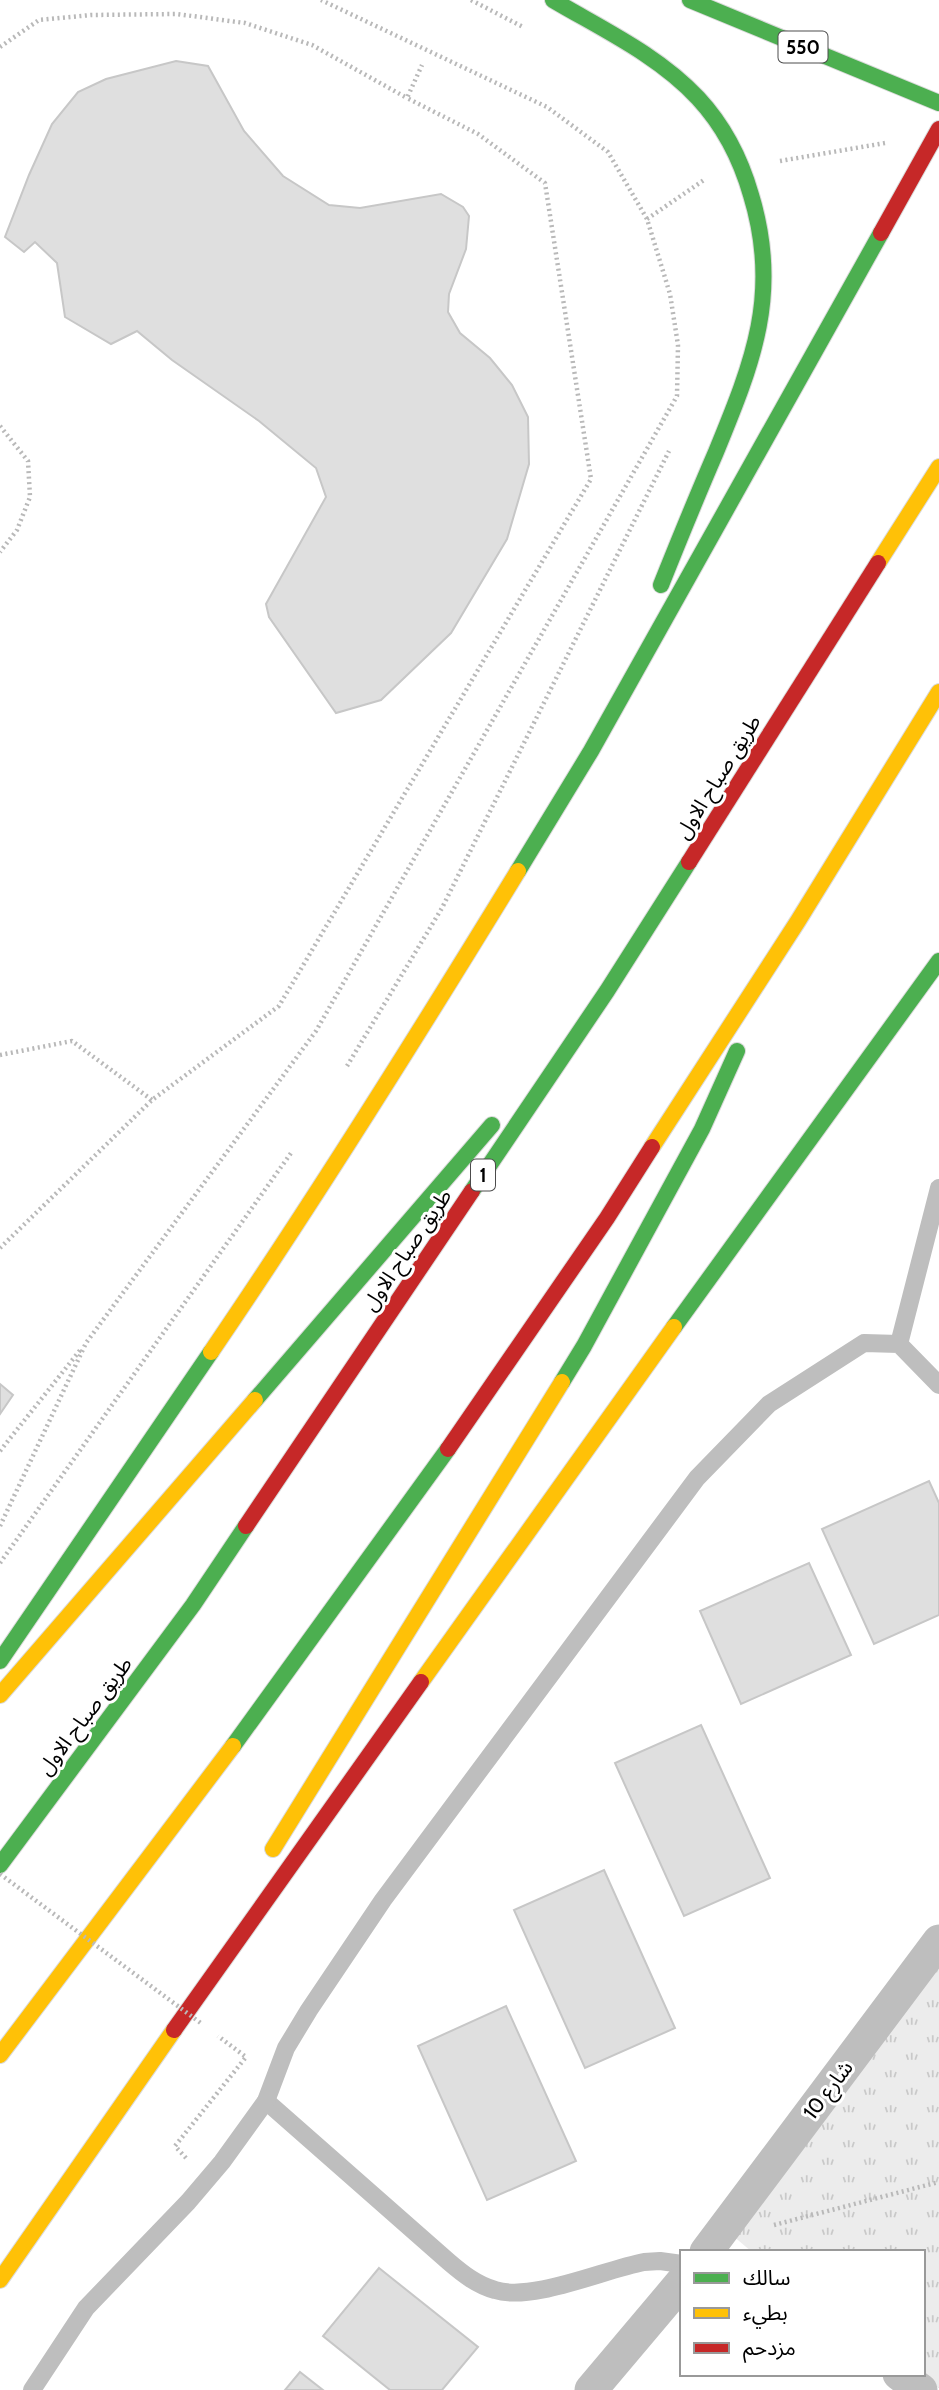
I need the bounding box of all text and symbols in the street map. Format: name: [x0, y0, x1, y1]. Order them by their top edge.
road number: 550: [778, 32, 828, 62]
street label: طريق صباح الاول: [669, 710, 768, 845]
road number: 1: [471, 1160, 495, 1190]
street label: طريق صباح الاول: [357, 1184, 459, 1317]
street label: طريق صباح الاول: [32, 1652, 140, 1782]
street label: شارع 10: [797, 2055, 860, 2126]
legend: [680, 2250, 925, 2376]
text: سالك: [743, 2265, 790, 2290]
text: بطيء: [743, 2300, 788, 2329]
text: مزدحم: [743, 2335, 796, 2363]

